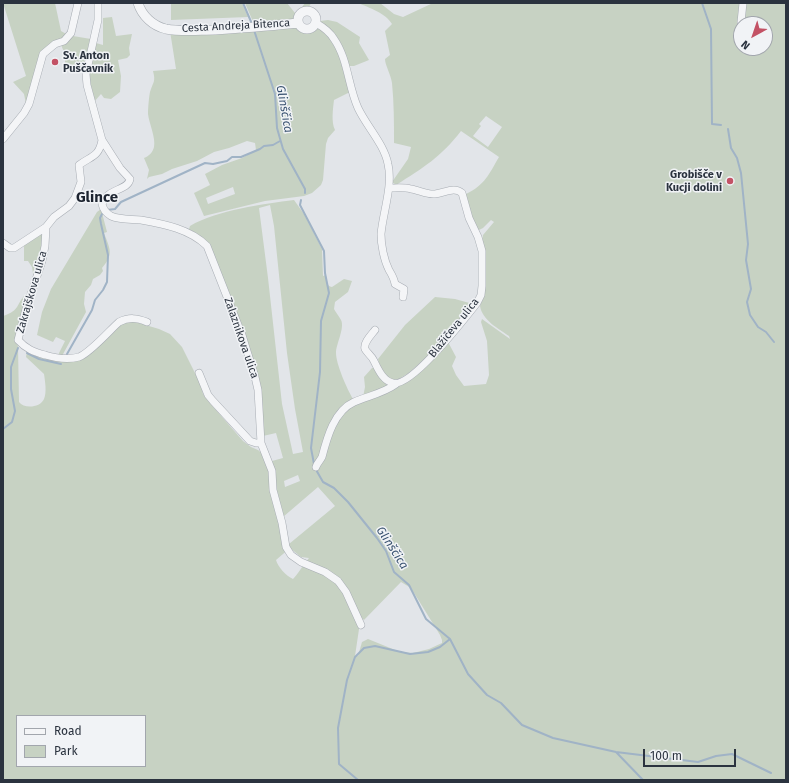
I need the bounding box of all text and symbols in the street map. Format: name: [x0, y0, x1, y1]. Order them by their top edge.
north arrow: [733, 16, 773, 56]
street label: Cesta Andreja Bitenca: [182, 17, 290, 35]
text: N: [739, 37, 753, 52]
place label: Sv. Anton Puščavnik: [63, 49, 113, 75]
marker: Sv. Anton Puščavnik: [50, 57, 60, 67]
water label: Glinščica: [273, 84, 295, 134]
place label: Grobišče v Kucji dolini: [666, 168, 722, 194]
marker: Grobišče v Kucji dolini: [725, 176, 735, 186]
district label: Glince: [76, 189, 118, 207]
street label: Zakrajškova ulica: [14, 249, 50, 335]
street label: Zalaznikova ulica: [221, 296, 261, 380]
street label: Blažičeva ulica: [426, 296, 482, 360]
water label: Glinščica: [373, 524, 411, 572]
legend: [16, 715, 146, 767]
text: Road: [54, 724, 82, 738]
scale bar: [645, 741, 738, 767]
text: Park: [54, 744, 78, 758]
text: 100 m: [650, 749, 682, 763]

